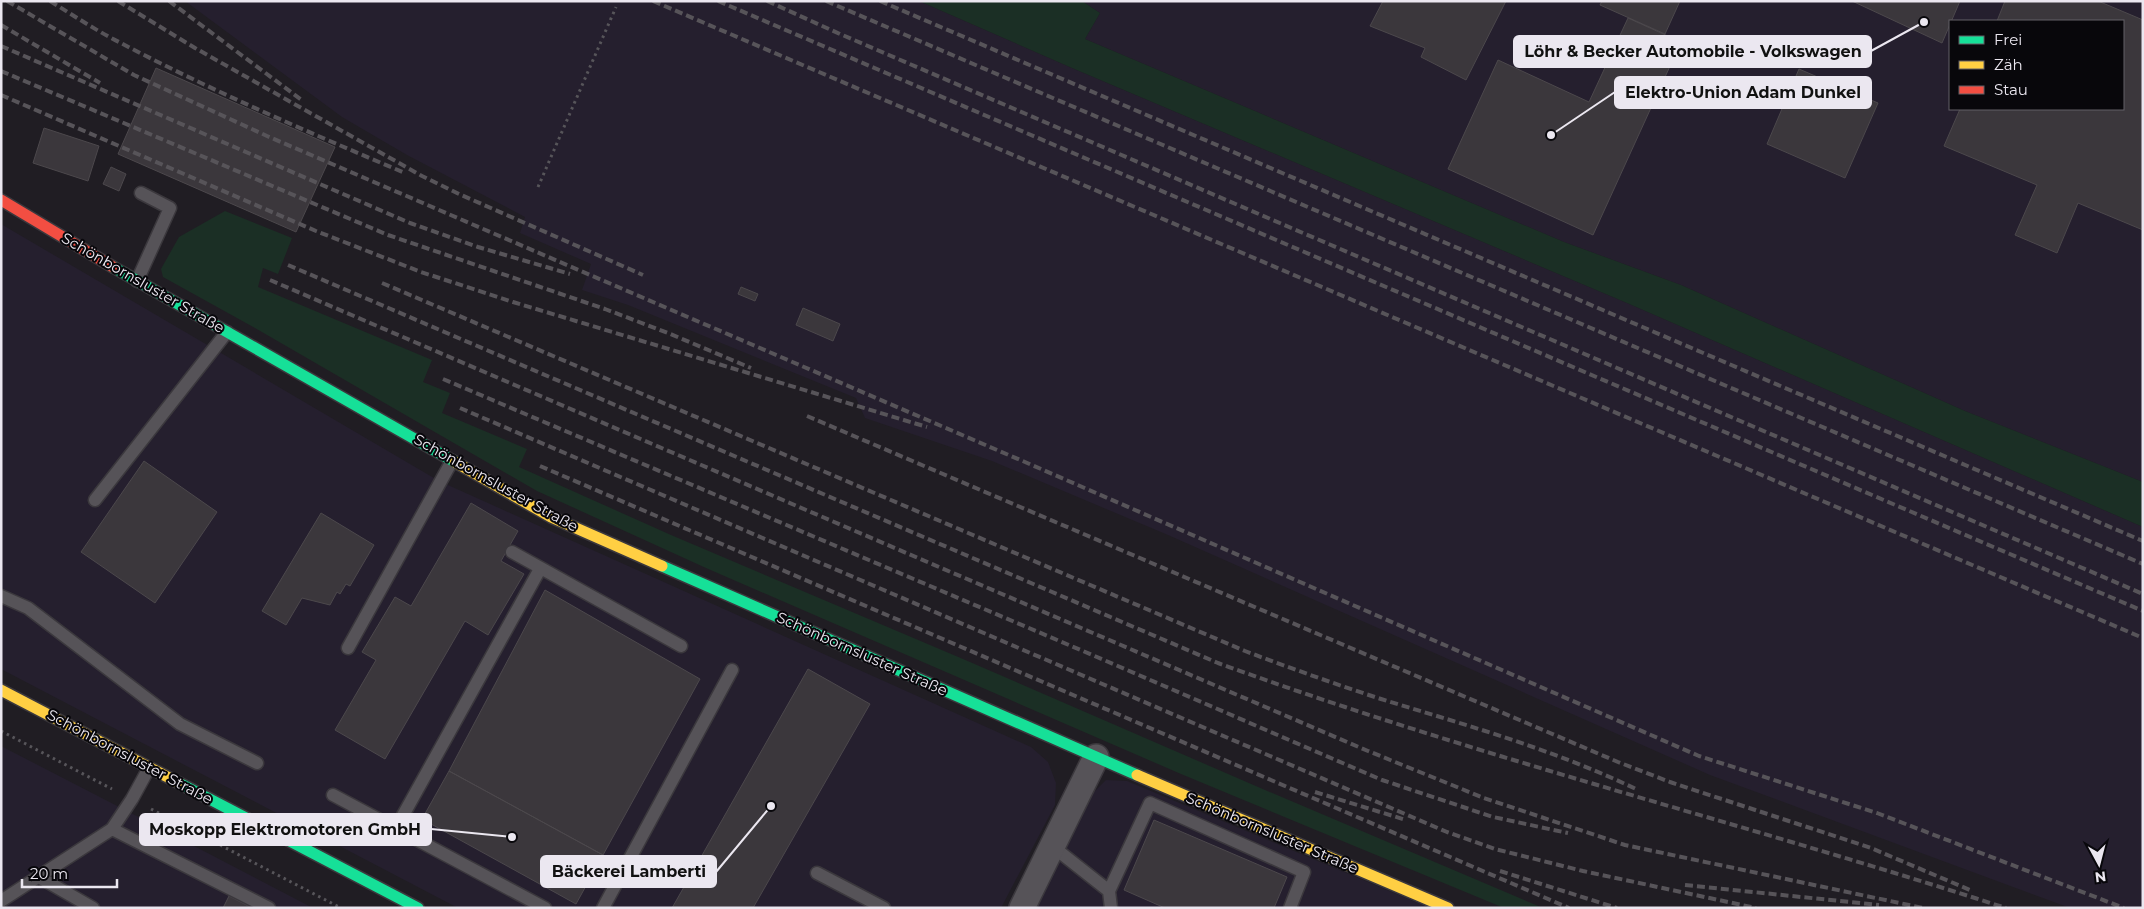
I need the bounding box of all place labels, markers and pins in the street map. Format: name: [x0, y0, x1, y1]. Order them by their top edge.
callout: Löhr & Becker Automobile - Volkswagen: [1514, 36, 1871, 67]
callout: Elektro-Union Adam Dunkel: [1615, 77, 1871, 108]
callout: Moskopp Elektromotoren GmbH: [140, 814, 431, 845]
callout: Bäckerei Lamberti: [541, 856, 716, 887]

